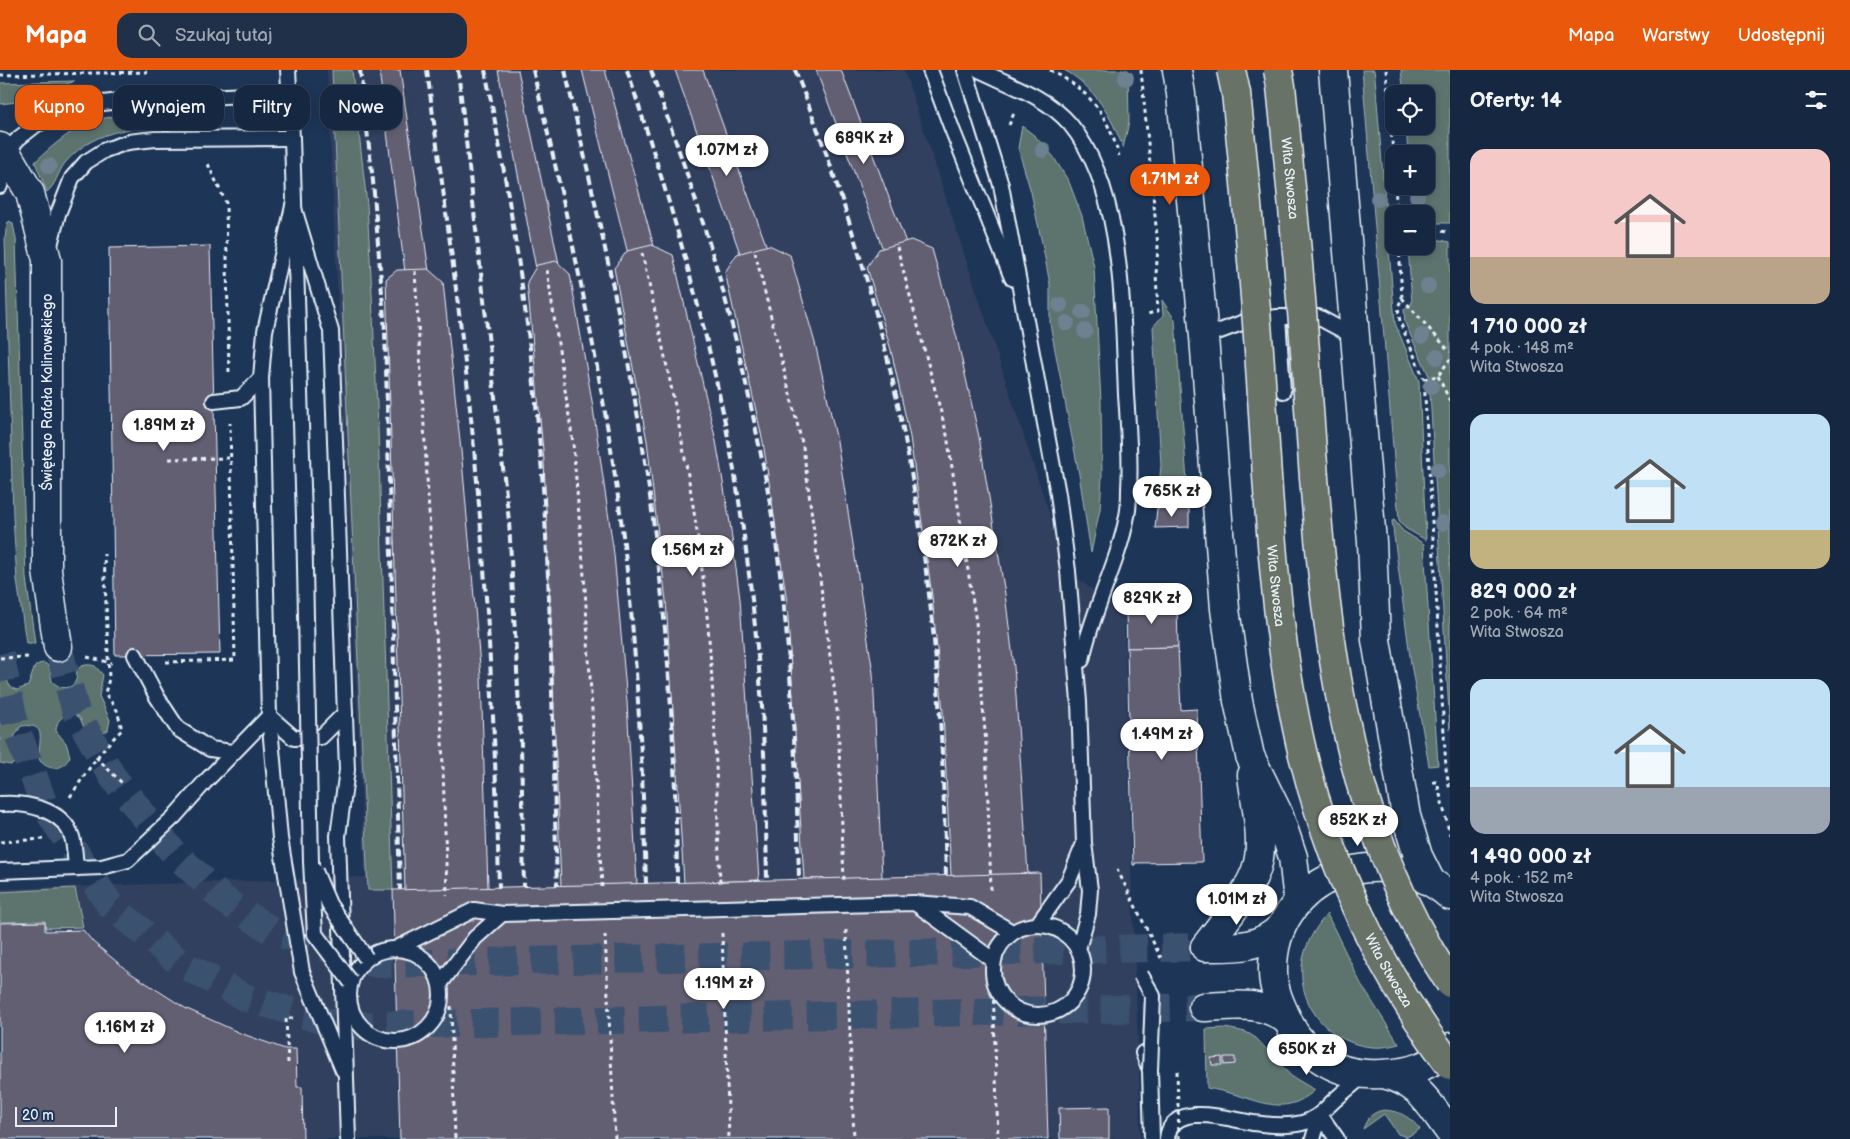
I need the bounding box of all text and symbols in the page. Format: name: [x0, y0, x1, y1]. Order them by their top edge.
search box: [117, 13, 467, 58]
text: Mapa: [25, 21, 87, 50]
icon: search: [135, 21, 163, 49]
text: Szukaj tutaj: [175, 24, 272, 47]
text: Mapa: [1568, 25, 1614, 46]
text: Warstwy: [1642, 25, 1710, 46]
text: Udostępnij: [1738, 25, 1825, 46]
chip: Kupno: [15, 85, 103, 130]
chip: Wynajem: [113, 85, 224, 130]
chip: Filtry: [234, 85, 310, 130]
chip: Nowe: [320, 85, 402, 130]
map controls: [1385, 85, 1435, 255]
button: locate: [1385, 85, 1435, 135]
icon: filters: [1802, 86, 1830, 114]
text: Oferty: 14: [1470, 88, 1562, 113]
pin: 689K zł: [818, 122, 910, 165]
text: 689K zł: [835, 129, 893, 148]
pin: 1.07M zł: [675, 134, 779, 177]
street label: Wita Stwosza: [1277, 137, 1302, 220]
text: 1.07M zł: [696, 141, 758, 160]
button: +: [1385, 145, 1435, 195]
pin: 1.71M zł: [1118, 164, 1222, 206]
text: 1.71M zł: [1141, 170, 1199, 189]
icon: home: [1605, 181, 1695, 271]
button: −: [1385, 205, 1435, 255]
street label: Świętego Rafała Kalinowskiego: [38, 294, 56, 490]
text: 1 710 000 zł: [1470, 314, 1587, 339]
text: 4 pok. · 148 m²: [1470, 339, 1574, 358]
text: Wita Stwosza: [1470, 358, 1564, 377]
pin: 1.89M zł: [112, 410, 216, 452]
text: 1.89M zł: [133, 416, 195, 435]
icon: home: [1605, 446, 1695, 536]
pin: 765K zł: [1126, 476, 1218, 518]
text: 765K zł: [1144, 482, 1200, 501]
pin: 872K zł: [912, 526, 1004, 568]
text: 872K zł: [929, 532, 987, 551]
pin: 1.56M zł: [641, 534, 745, 577]
text: 1.56M zł: [662, 541, 724, 560]
street label: Wita Stwosza: [1263, 544, 1288, 628]
text: 829 000 zł: [1470, 579, 1577, 604]
pin: 829K zł: [1106, 582, 1198, 625]
text: 829K zł: [1123, 589, 1181, 608]
text: 2 pok. · 64 m²: [1470, 604, 1568, 623]
text: Wita Stwosza: [1470, 623, 1564, 642]
icon: home: [1605, 711, 1695, 801]
pin: 1.49M zł: [1110, 718, 1214, 761]
text: 1.49M zł: [1131, 725, 1193, 744]
pin: 852K zł: [1312, 804, 1404, 847]
text: 852K zł: [1329, 811, 1387, 830]
text: 1 490 000 zł: [1470, 844, 1591, 869]
text: 4 pok. · 152 m²: [1470, 869, 1573, 888]
pin: 1.01M zł: [1185, 884, 1289, 926]
text: Wita Stwosza: [1470, 888, 1564, 907]
text: 1.01M zł: [1207, 890, 1267, 909]
street label: Wita Stwosza: [1361, 931, 1416, 1011]
pin: 1.19M zł: [672, 968, 776, 1010]
text: 1.19M zł: [695, 974, 753, 993]
pin: 1.16M zł: [73, 1012, 177, 1054]
text: 1.16M zł: [96, 1018, 154, 1037]
pin: 650K zł: [1261, 1034, 1353, 1076]
text: 650K zł: [1278, 1040, 1336, 1059]
scale bar: [15, 1104, 118, 1127]
text: 20 m: [22, 1107, 54, 1124]

